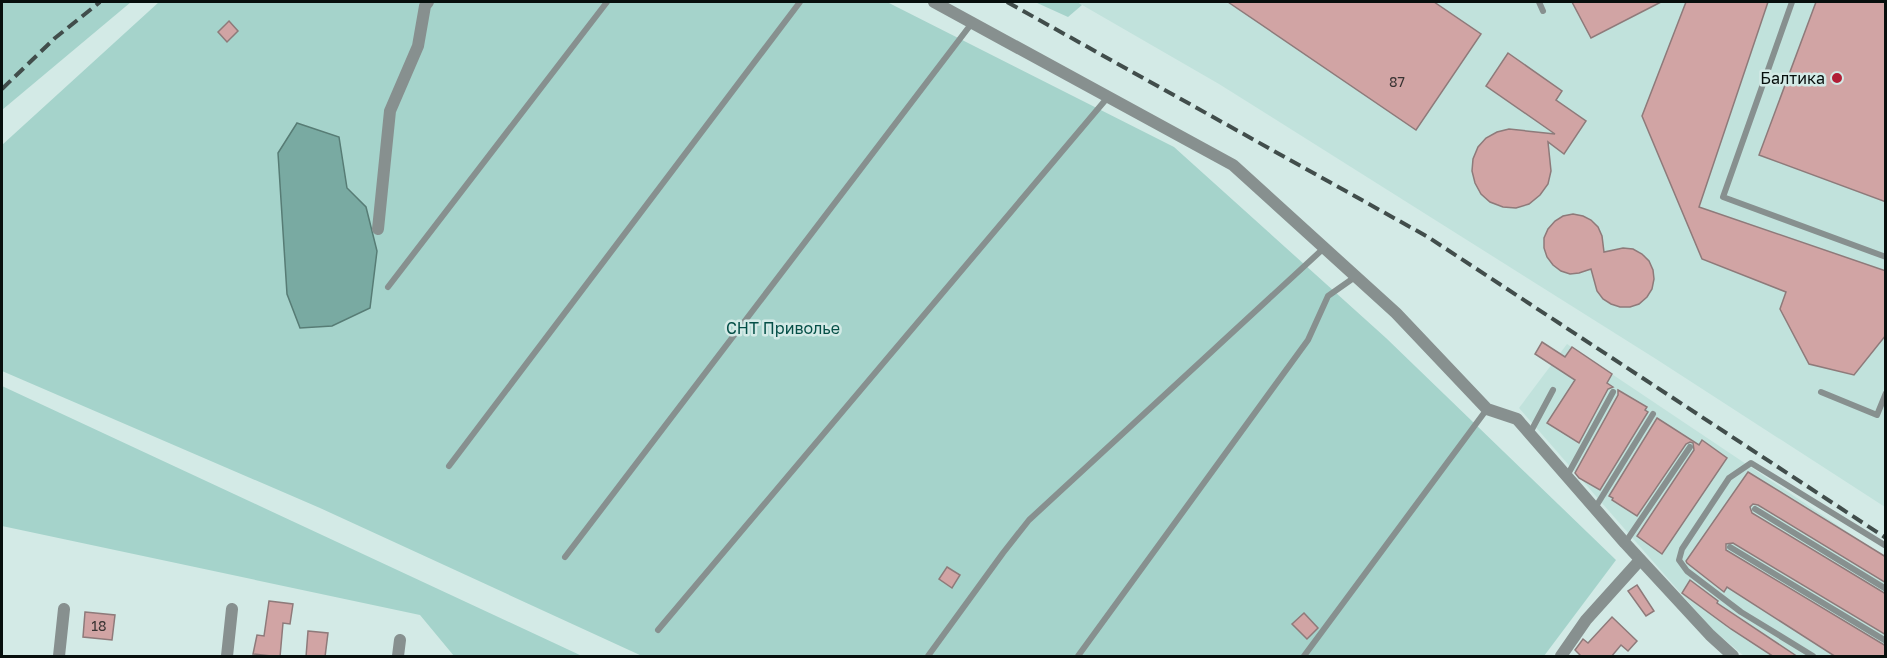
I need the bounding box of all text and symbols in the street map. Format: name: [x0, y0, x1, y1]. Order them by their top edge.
place label: Балтика: [1760, 68, 1825, 88]
marker: Балтика: [1830, 71, 1844, 85]
house number: 87: [1389, 73, 1405, 90]
park label: СНТ Приволье: [726, 318, 840, 338]
house number: 18: [91, 617, 107, 634]

